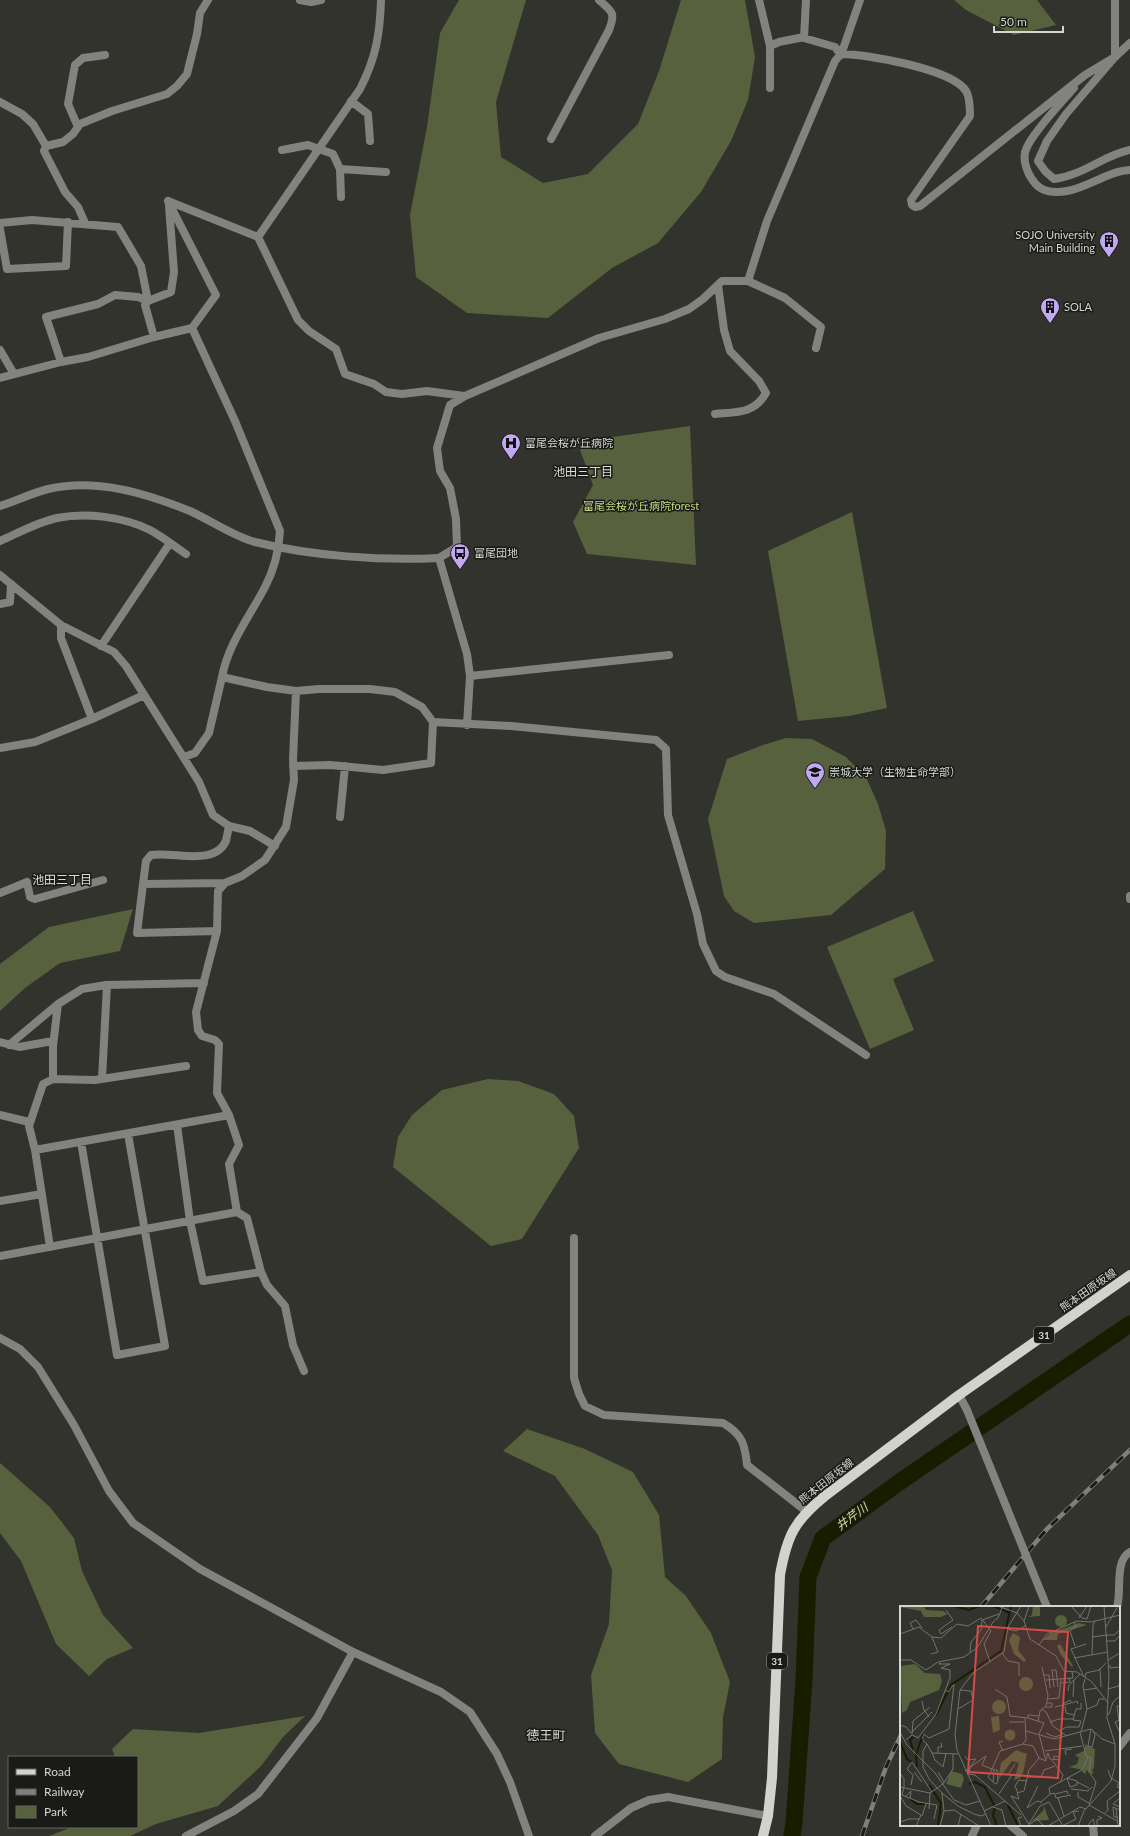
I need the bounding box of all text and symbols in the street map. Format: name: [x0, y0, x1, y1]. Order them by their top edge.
scale bar: [994, 8, 1063, 34]
text: 50 m: [1000, 14, 1027, 29]
place label: SOJO University Main Building: [1015, 228, 1095, 254]
building icon: SOJO University Main Building: [1098, 230, 1120, 258]
building icon: SOLA: [1039, 296, 1061, 324]
place label: SOLA: [1064, 300, 1092, 313]
hospital icon: 富尾会桜が丘病院: [500, 432, 522, 460]
place label: 富尾会桜が丘病院: [525, 436, 613, 449]
district label: 池田三丁目: [553, 464, 613, 479]
park label: 富尾会桜が丘病院forest: [583, 499, 699, 512]
bus stop icon: 富尾団地: [449, 542, 471, 570]
place label: 富尾団地: [474, 546, 518, 559]
school or university icon: 崇城大学（生物生命学部）: [804, 761, 826, 789]
place label: 崇城大学（生物生命学部）: [829, 765, 961, 778]
district label: 池田三丁目: [32, 872, 92, 887]
street label: 熊本田原坂線: [1057, 1265, 1118, 1314]
road number: 31: [1034, 1327, 1054, 1343]
street label: 熊本田原坂線: [796, 1455, 856, 1506]
water label: 井芹川: [833, 1499, 872, 1533]
inset map: [900, 1606, 1120, 1826]
road number: 31: [767, 1653, 787, 1669]
district label: 徳王町: [526, 1727, 566, 1743]
legend: [8, 1756, 138, 1828]
text: Road: [44, 1764, 71, 1779]
text: Railway: [44, 1784, 85, 1799]
text: Park: [44, 1804, 68, 1819]

